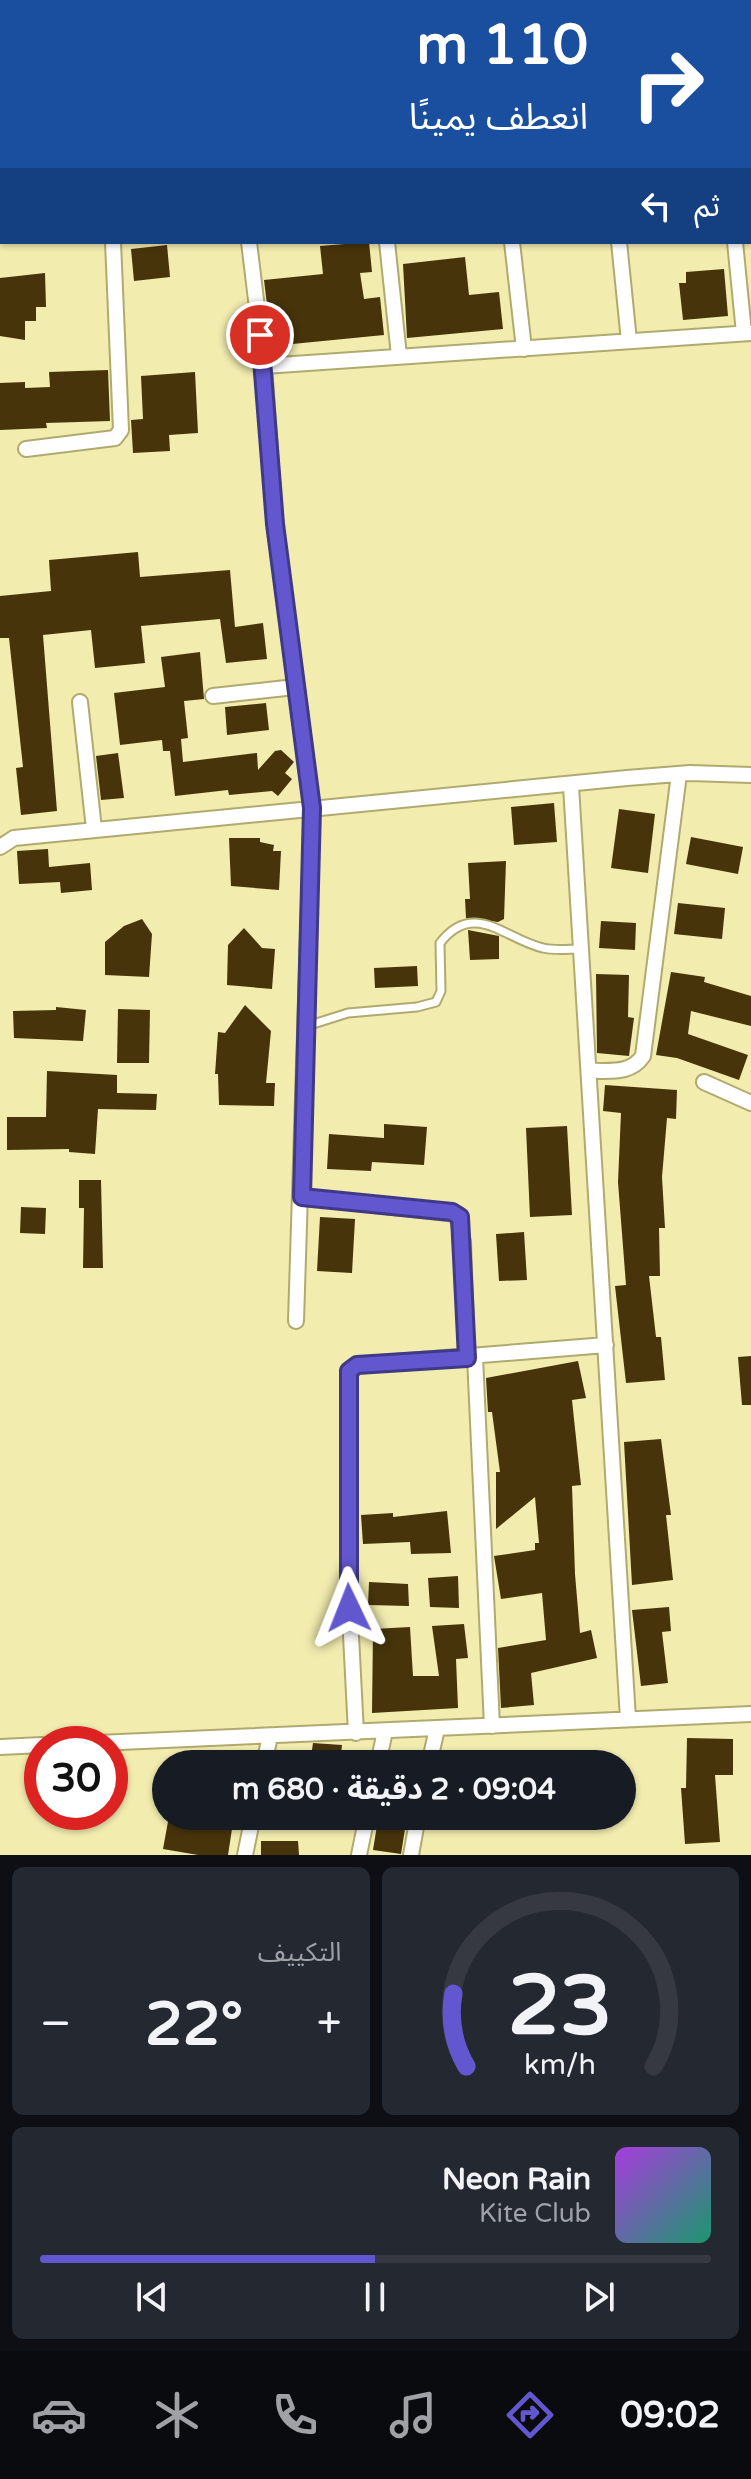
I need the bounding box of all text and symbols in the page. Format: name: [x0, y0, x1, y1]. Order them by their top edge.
text: 110 m: [417, 12, 588, 79]
icon: right: [616, 32, 720, 136]
text: انعطف يمينًا: [409, 96, 588, 139]
icon: left: [634, 184, 678, 228]
text: ثم: [694, 188, 720, 225]
pin: [226, 301, 294, 369]
icon: arrive: [238, 313, 282, 357]
position arrow: [307, 1566, 391, 1650]
speed limit sign: 30: [24, 1726, 128, 1830]
text: 09:04 · 2 دقيقة · 680 m: [232, 1771, 556, 1808]
text: التكييف: [258, 1937, 342, 1968]
text: 23: [508, 1957, 612, 2057]
text: 22°: [145, 1989, 243, 2061]
text: −: [40, 1998, 71, 2051]
text: +: [317, 1998, 341, 2051]
text: km/h: [524, 2048, 596, 2082]
text: Neon Rain: [442, 2161, 591, 2198]
text: Kite Club: [479, 2198, 591, 2229]
icon: previous: [130, 2275, 174, 2319]
icon: pause: [353, 2275, 397, 2319]
icon: next: [577, 2275, 621, 2319]
icon: car: [31, 2387, 87, 2443]
icon: climate: [149, 2387, 205, 2443]
icon: phone: [267, 2387, 323, 2443]
icon: music: [385, 2387, 441, 2443]
icon: directions: [502, 2387, 558, 2443]
text: 09:02: [620, 2394, 720, 2437]

